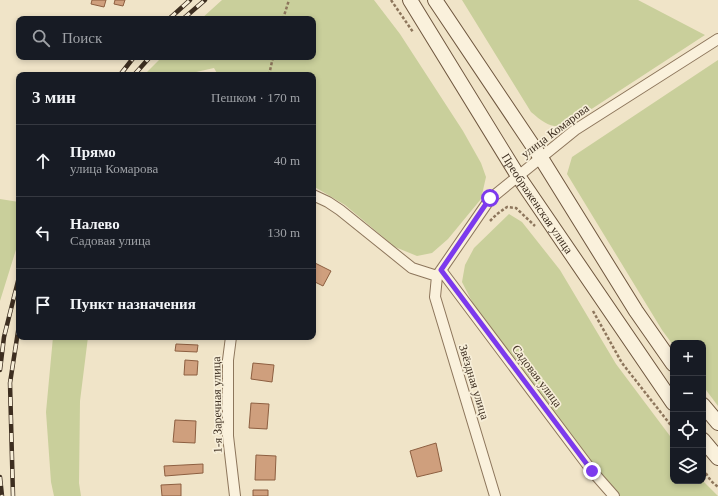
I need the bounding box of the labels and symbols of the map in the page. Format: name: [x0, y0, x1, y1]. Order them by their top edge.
street label: улица Комарова: [518, 100, 592, 161]
street label: Преображенская улица: [499, 151, 576, 257]
route start: [481, 189, 499, 207]
street label: Садовая улица: [509, 342, 565, 410]
street label: Звёздная улица: [456, 343, 492, 422]
street label: 1-я Заречная улица: [209, 356, 225, 454]
route end: [583, 462, 601, 480]

